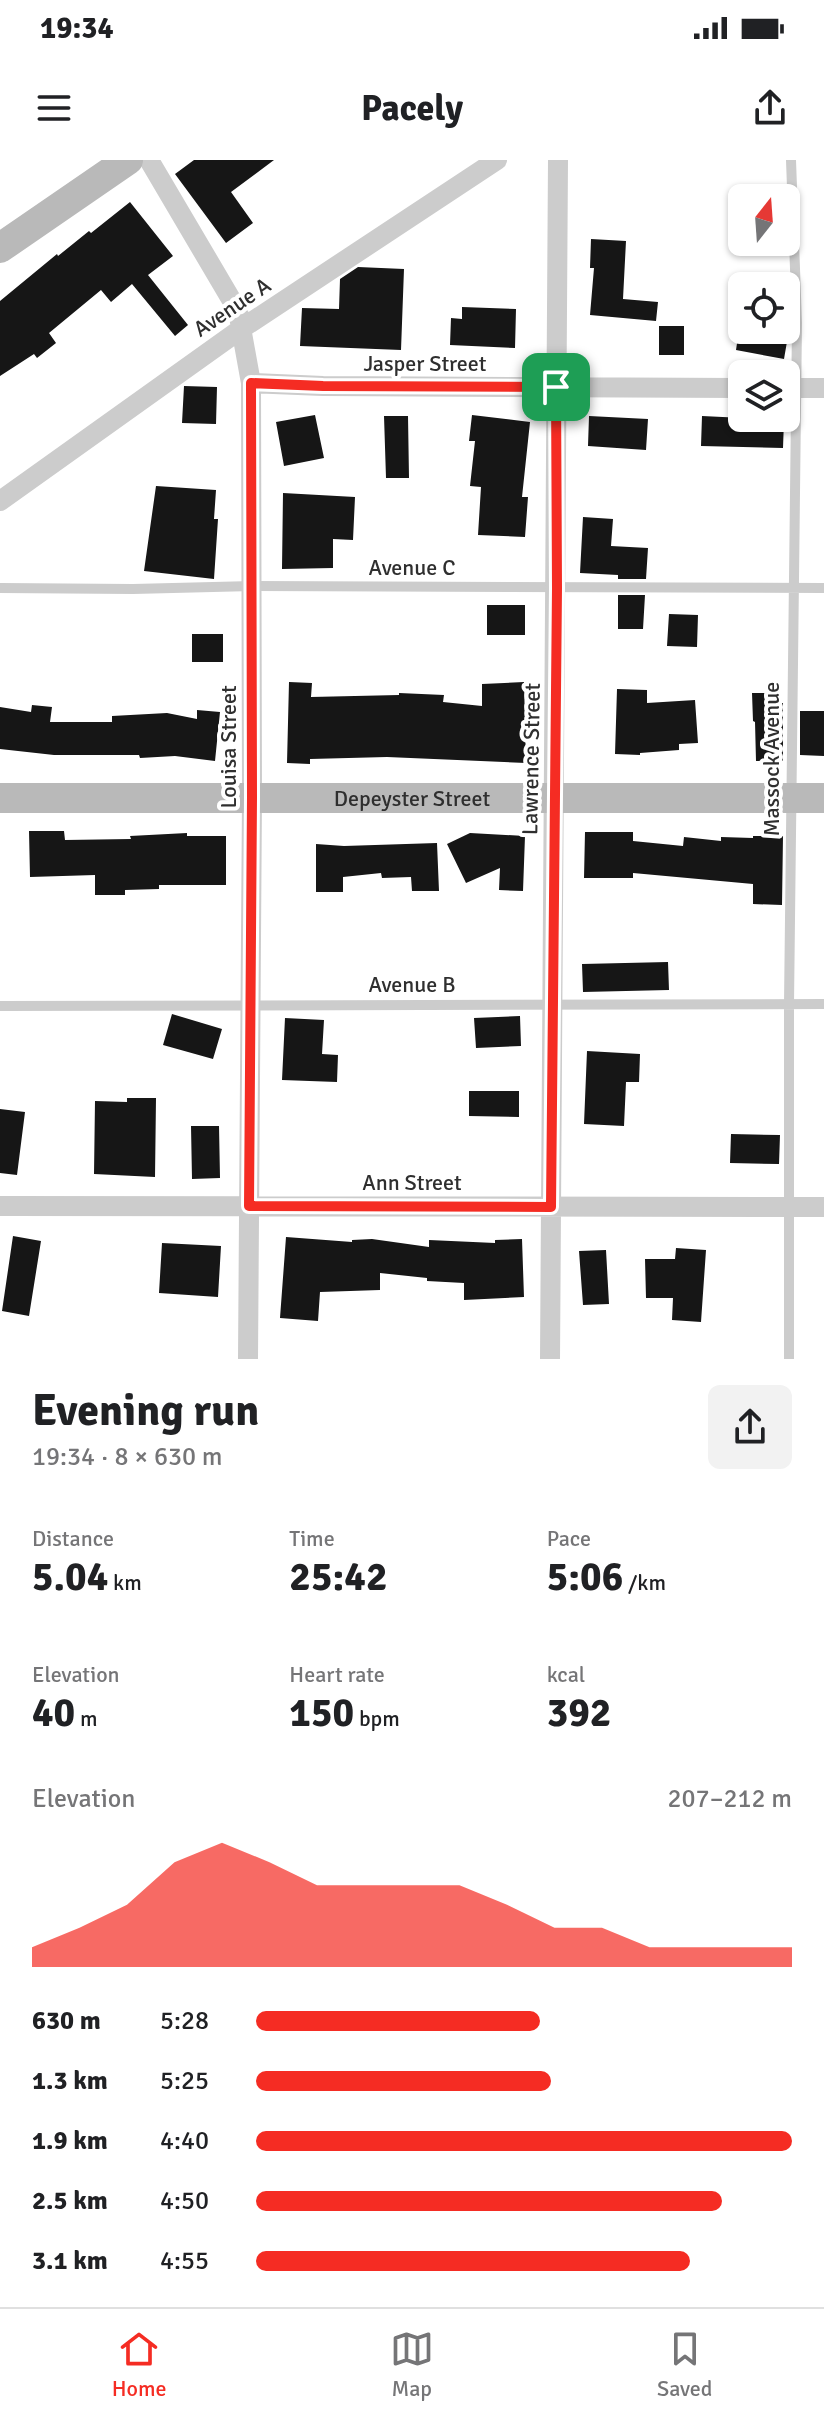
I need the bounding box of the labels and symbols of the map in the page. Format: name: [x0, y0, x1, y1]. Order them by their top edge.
north arrow: [728, 184, 800, 256]
street label: Avenue A: [188, 271, 276, 343]
street label: Jasper Street: [364, 350, 487, 377]
pin: [522, 353, 590, 421]
street label: Avenue C: [369, 554, 455, 581]
street label: Lawrence Street: [516, 682, 546, 835]
street label: Massock Avenue: [758, 682, 785, 836]
street label: Louisa Street: [215, 685, 242, 809]
street label: Depeyster Street: [334, 785, 491, 812]
street label: Avenue B: [369, 971, 455, 998]
street label: Ann Street: [362, 1169, 462, 1196]

